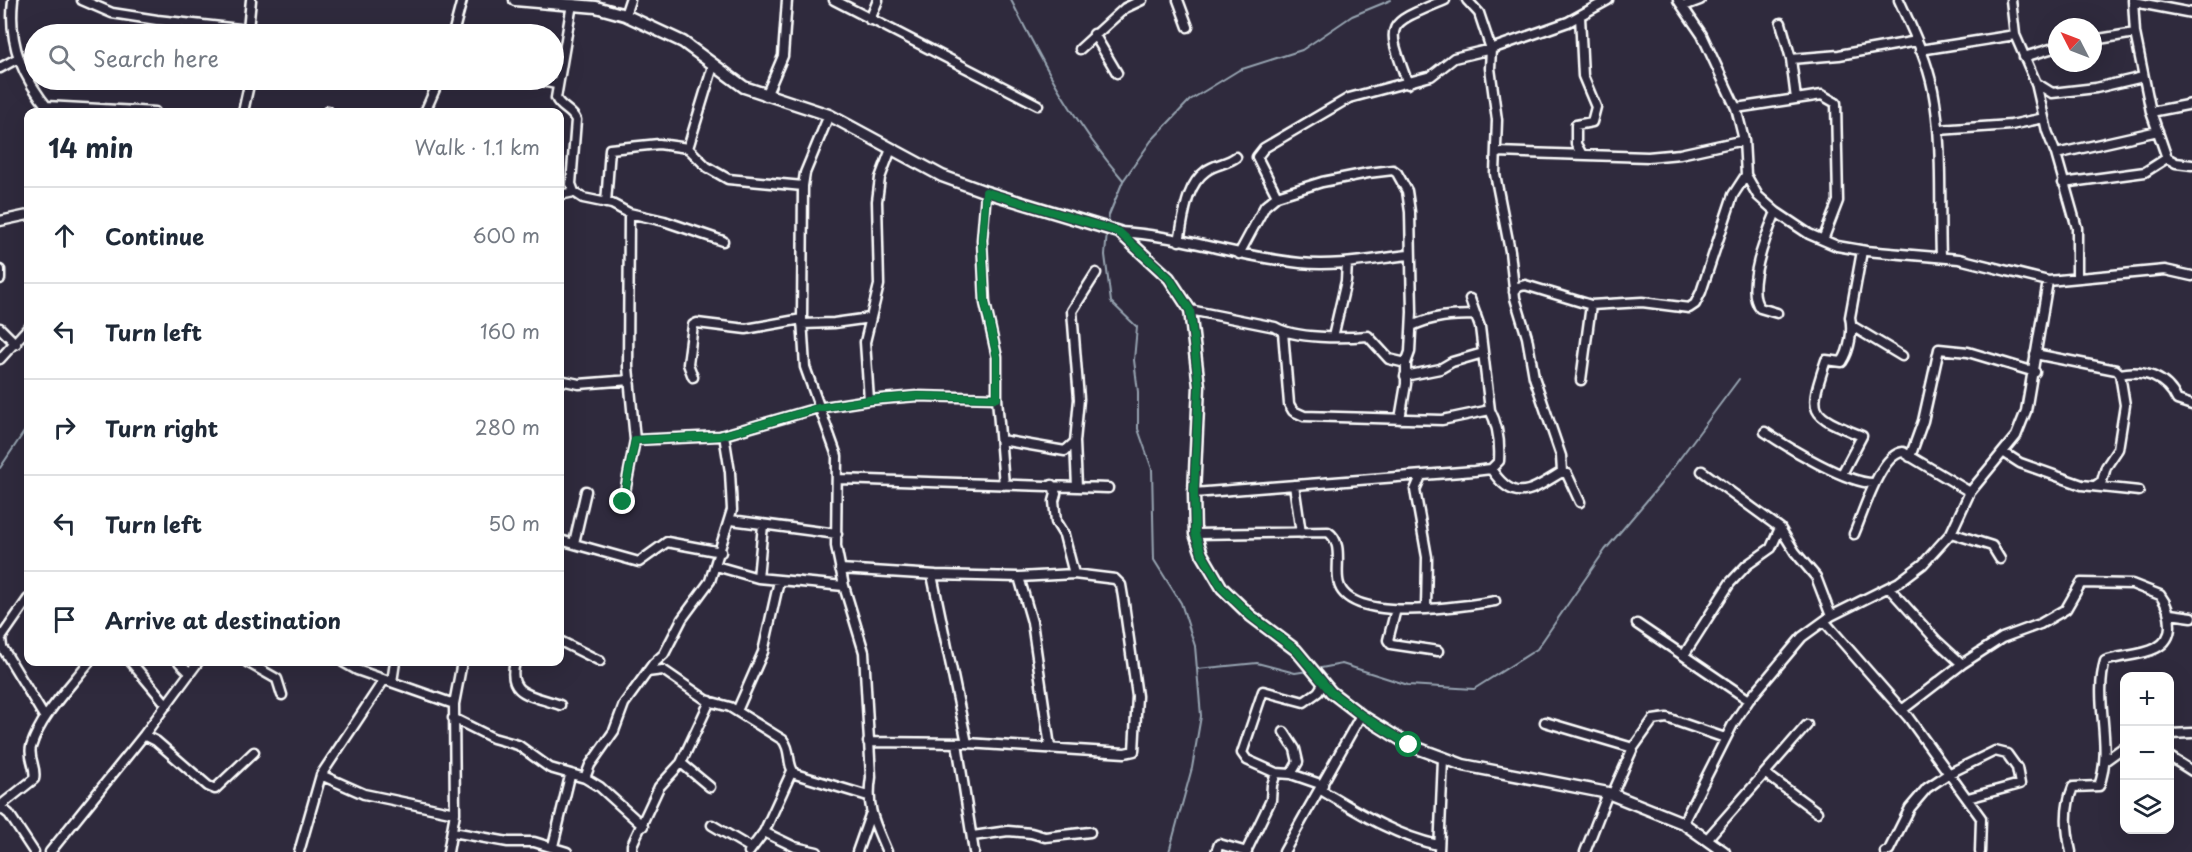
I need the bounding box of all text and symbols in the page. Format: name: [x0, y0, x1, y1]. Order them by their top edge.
north arrow: [2048, 18, 2102, 72]
search box: [24, 24, 564, 90]
icon: search: [45, 41, 78, 74]
text: Search here: [93, 41, 219, 74]
text: 14 min: [48, 128, 134, 167]
text: Walk · 1.1 km: [415, 132, 540, 162]
icon: ahead: [48, 219, 81, 252]
text: Continue: [105, 219, 204, 252]
text: 600 m: [472, 220, 540, 250]
icon: left: [48, 315, 81, 348]
text: Turn left: [105, 315, 202, 348]
text: 160 m: [480, 316, 540, 346]
icon: right: [48, 411, 81, 444]
text: Turn right: [105, 411, 218, 444]
text: 280 m: [475, 412, 540, 442]
route end: [609, 488, 635, 514]
icon: left: [48, 507, 81, 540]
text: Turn left: [105, 507, 202, 540]
text: 50 m: [488, 508, 540, 538]
icon: arrive: [48, 603, 81, 636]
text: Arrive at destination: [105, 603, 341, 636]
map controls: [2120, 672, 2174, 834]
button: +: [2120, 672, 2174, 726]
button: −: [2120, 726, 2174, 780]
route start: [1395, 731, 1421, 757]
button: layers: [2120, 780, 2174, 834]

